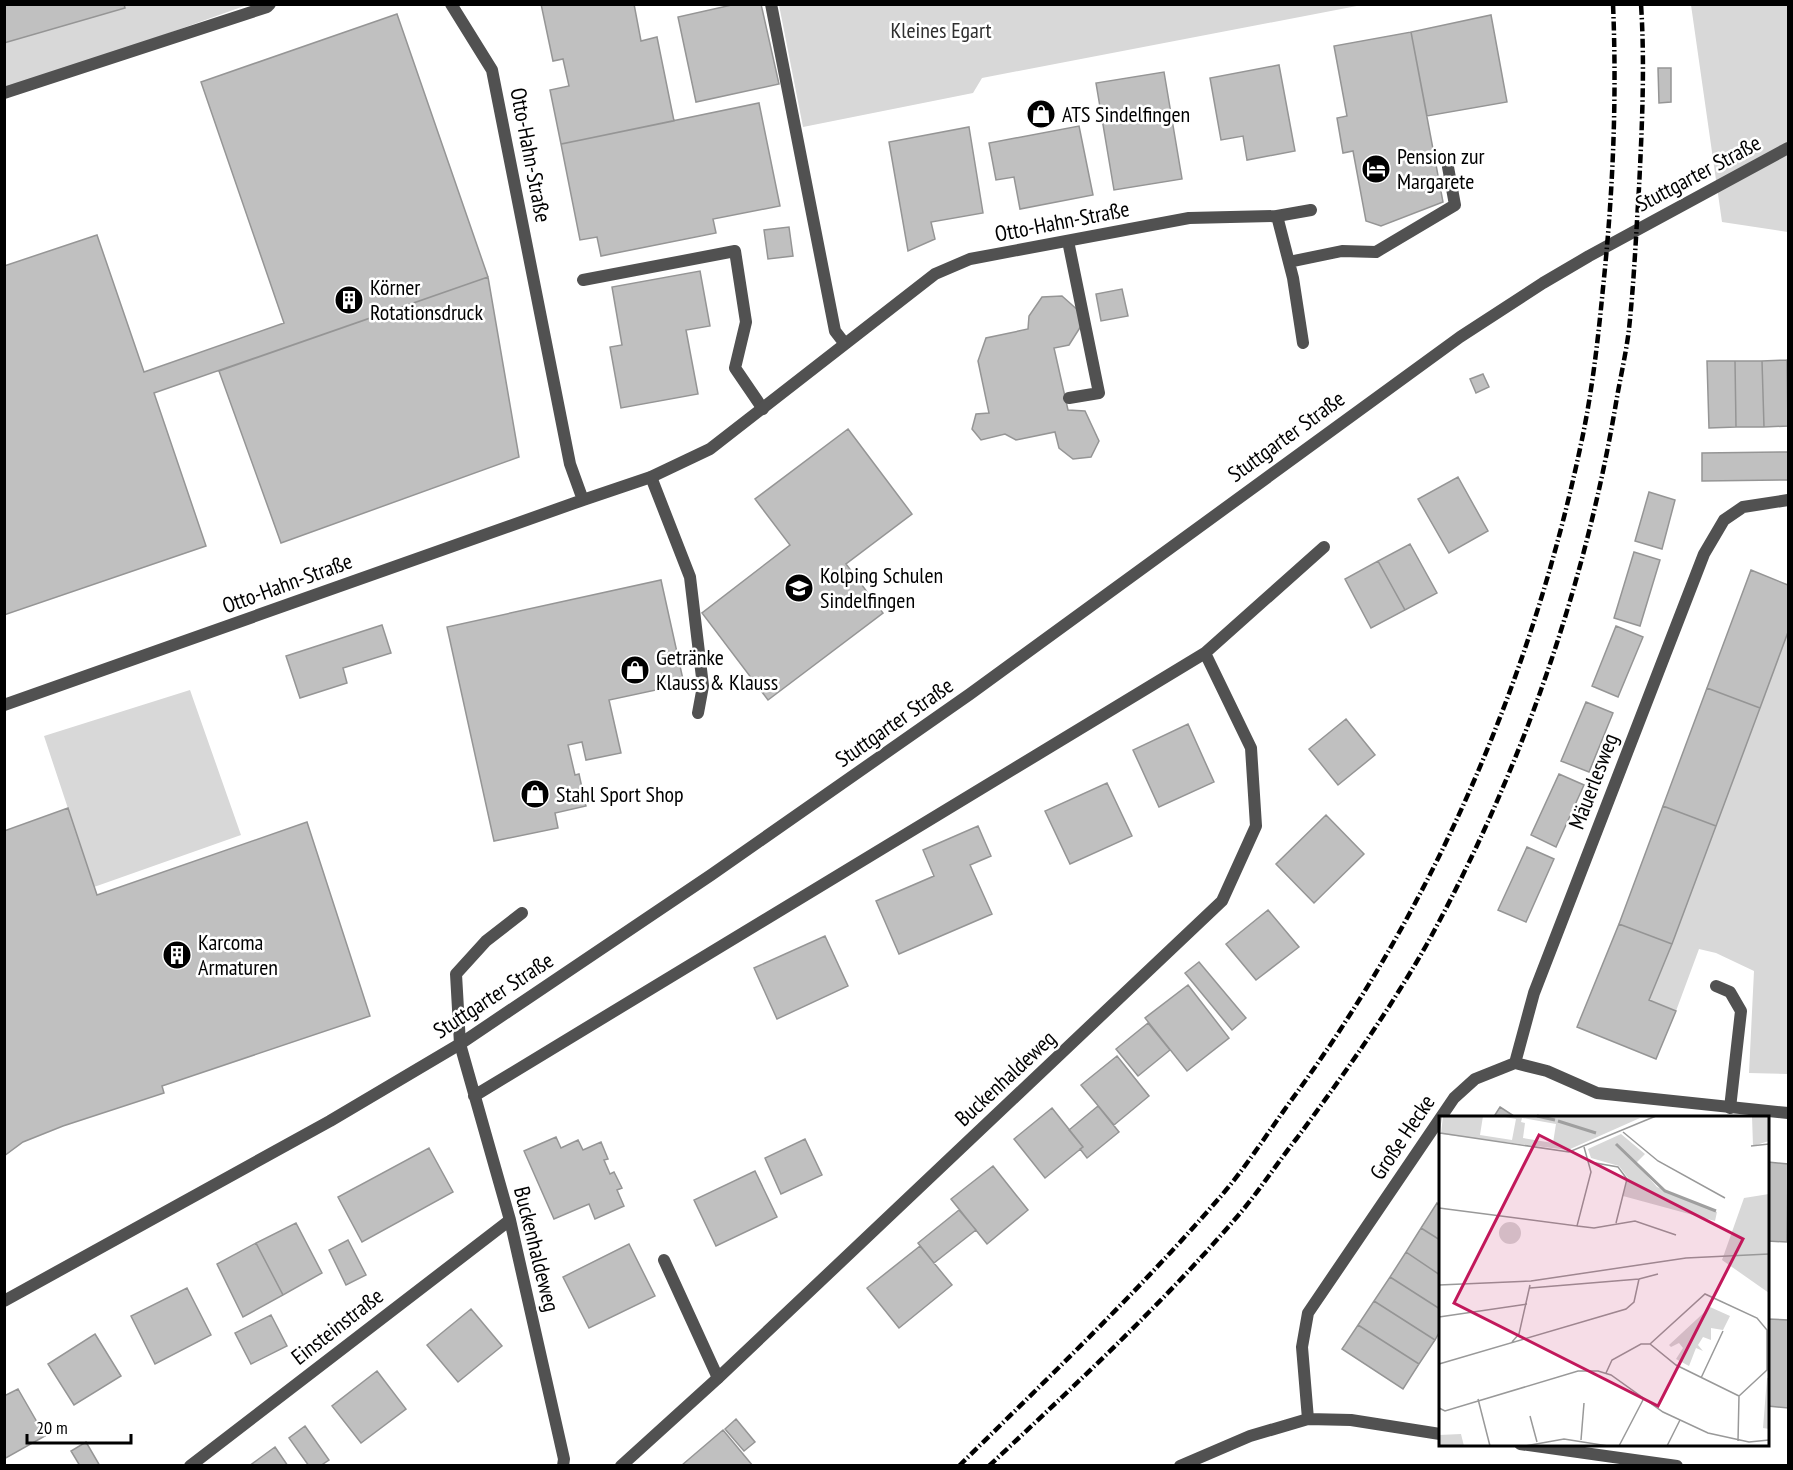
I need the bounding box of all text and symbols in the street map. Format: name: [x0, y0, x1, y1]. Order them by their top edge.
park label: Kleines Egart: [890, 16, 992, 44]
street label: Otto-Hahn-Straße: [504, 85, 558, 225]
shop icon: ATS Sindelfingen: [1025, 98, 1057, 130]
place label: ATS Sindelfingen: [1062, 100, 1190, 128]
street label: Stuttgarter Straße: [1631, 128, 1765, 218]
place label: Pension zur Margarete: [1397, 142, 1485, 195]
hotel icon: Pension zur Margarete: [1360, 153, 1392, 185]
street label: Otto-Hahn-Straße: [992, 194, 1132, 248]
place label: Körner Rotationsdruck: [370, 273, 483, 326]
building icon: Körner Rotationsdruck: [333, 284, 365, 316]
street label: Stuttgarter Straße: [1222, 384, 1350, 488]
street label: Otto-Hahn-Straße: [218, 547, 356, 619]
place label: Kolping Schulen Sindelfingen: [820, 561, 943, 614]
school or university icon: Kolping Schulen Sindelfingen: [783, 572, 815, 604]
place label: Getränke Klauss & Klauss: [656, 643, 778, 696]
shop icon: Getränke Klauss & Klauss: [619, 654, 651, 686]
street label: Stuttgarter Straße: [830, 671, 958, 773]
street label: Mäuerlesweg: [1562, 729, 1624, 833]
shop icon: Stahl Sport Shop: [519, 778, 551, 810]
place label: Stahl Sport Shop: [556, 780, 684, 808]
place label: Karcoma Armaturen: [198, 928, 278, 981]
building icon: Karcoma Armaturen: [161, 939, 193, 971]
street label: Stuttgarter Straße: [428, 946, 558, 1044]
street label: Buckenhaldeweg: [949, 1024, 1061, 1132]
street label: Große Hecke: [1363, 1089, 1441, 1185]
inset map: [1439, 1116, 1769, 1446]
street label: Buckenhaldeweg: [508, 1183, 566, 1315]
street label: Einsteinstraße: [285, 1281, 389, 1371]
scale bar: [27, 1407, 130, 1445]
text: 20 m: [36, 1416, 68, 1439]

